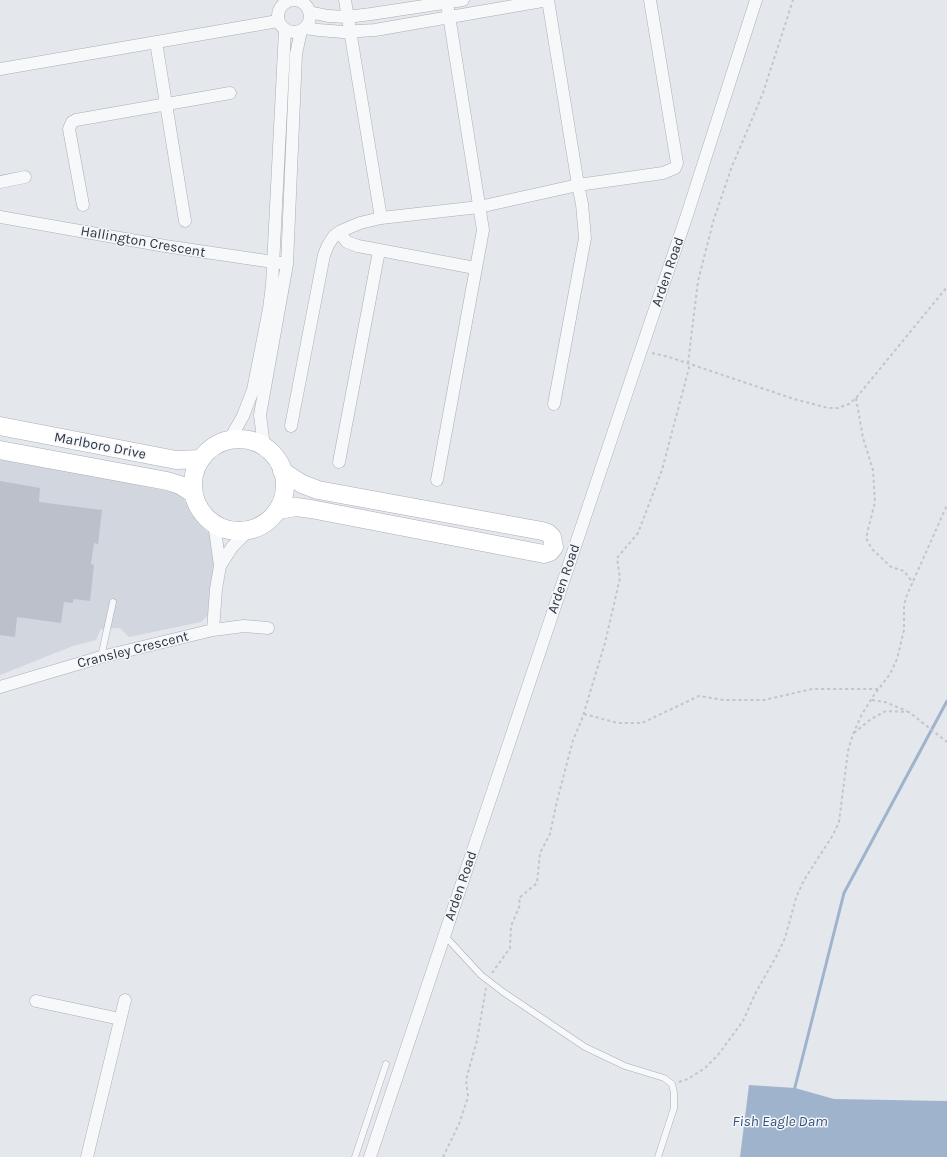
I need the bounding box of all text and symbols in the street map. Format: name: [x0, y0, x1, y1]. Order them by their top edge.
street label: Hallington Crescent: [79, 223, 207, 261]
street label: Arden Road: [648, 235, 688, 309]
street label: Marlboro Drive: [53, 429, 147, 463]
street label: Arden Road: [544, 542, 584, 616]
street label: Cransley Crescent: [75, 628, 191, 672]
street label: Arden Road: [441, 849, 481, 923]
water label: Fish Eagle Dam: [732, 1113, 828, 1131]

